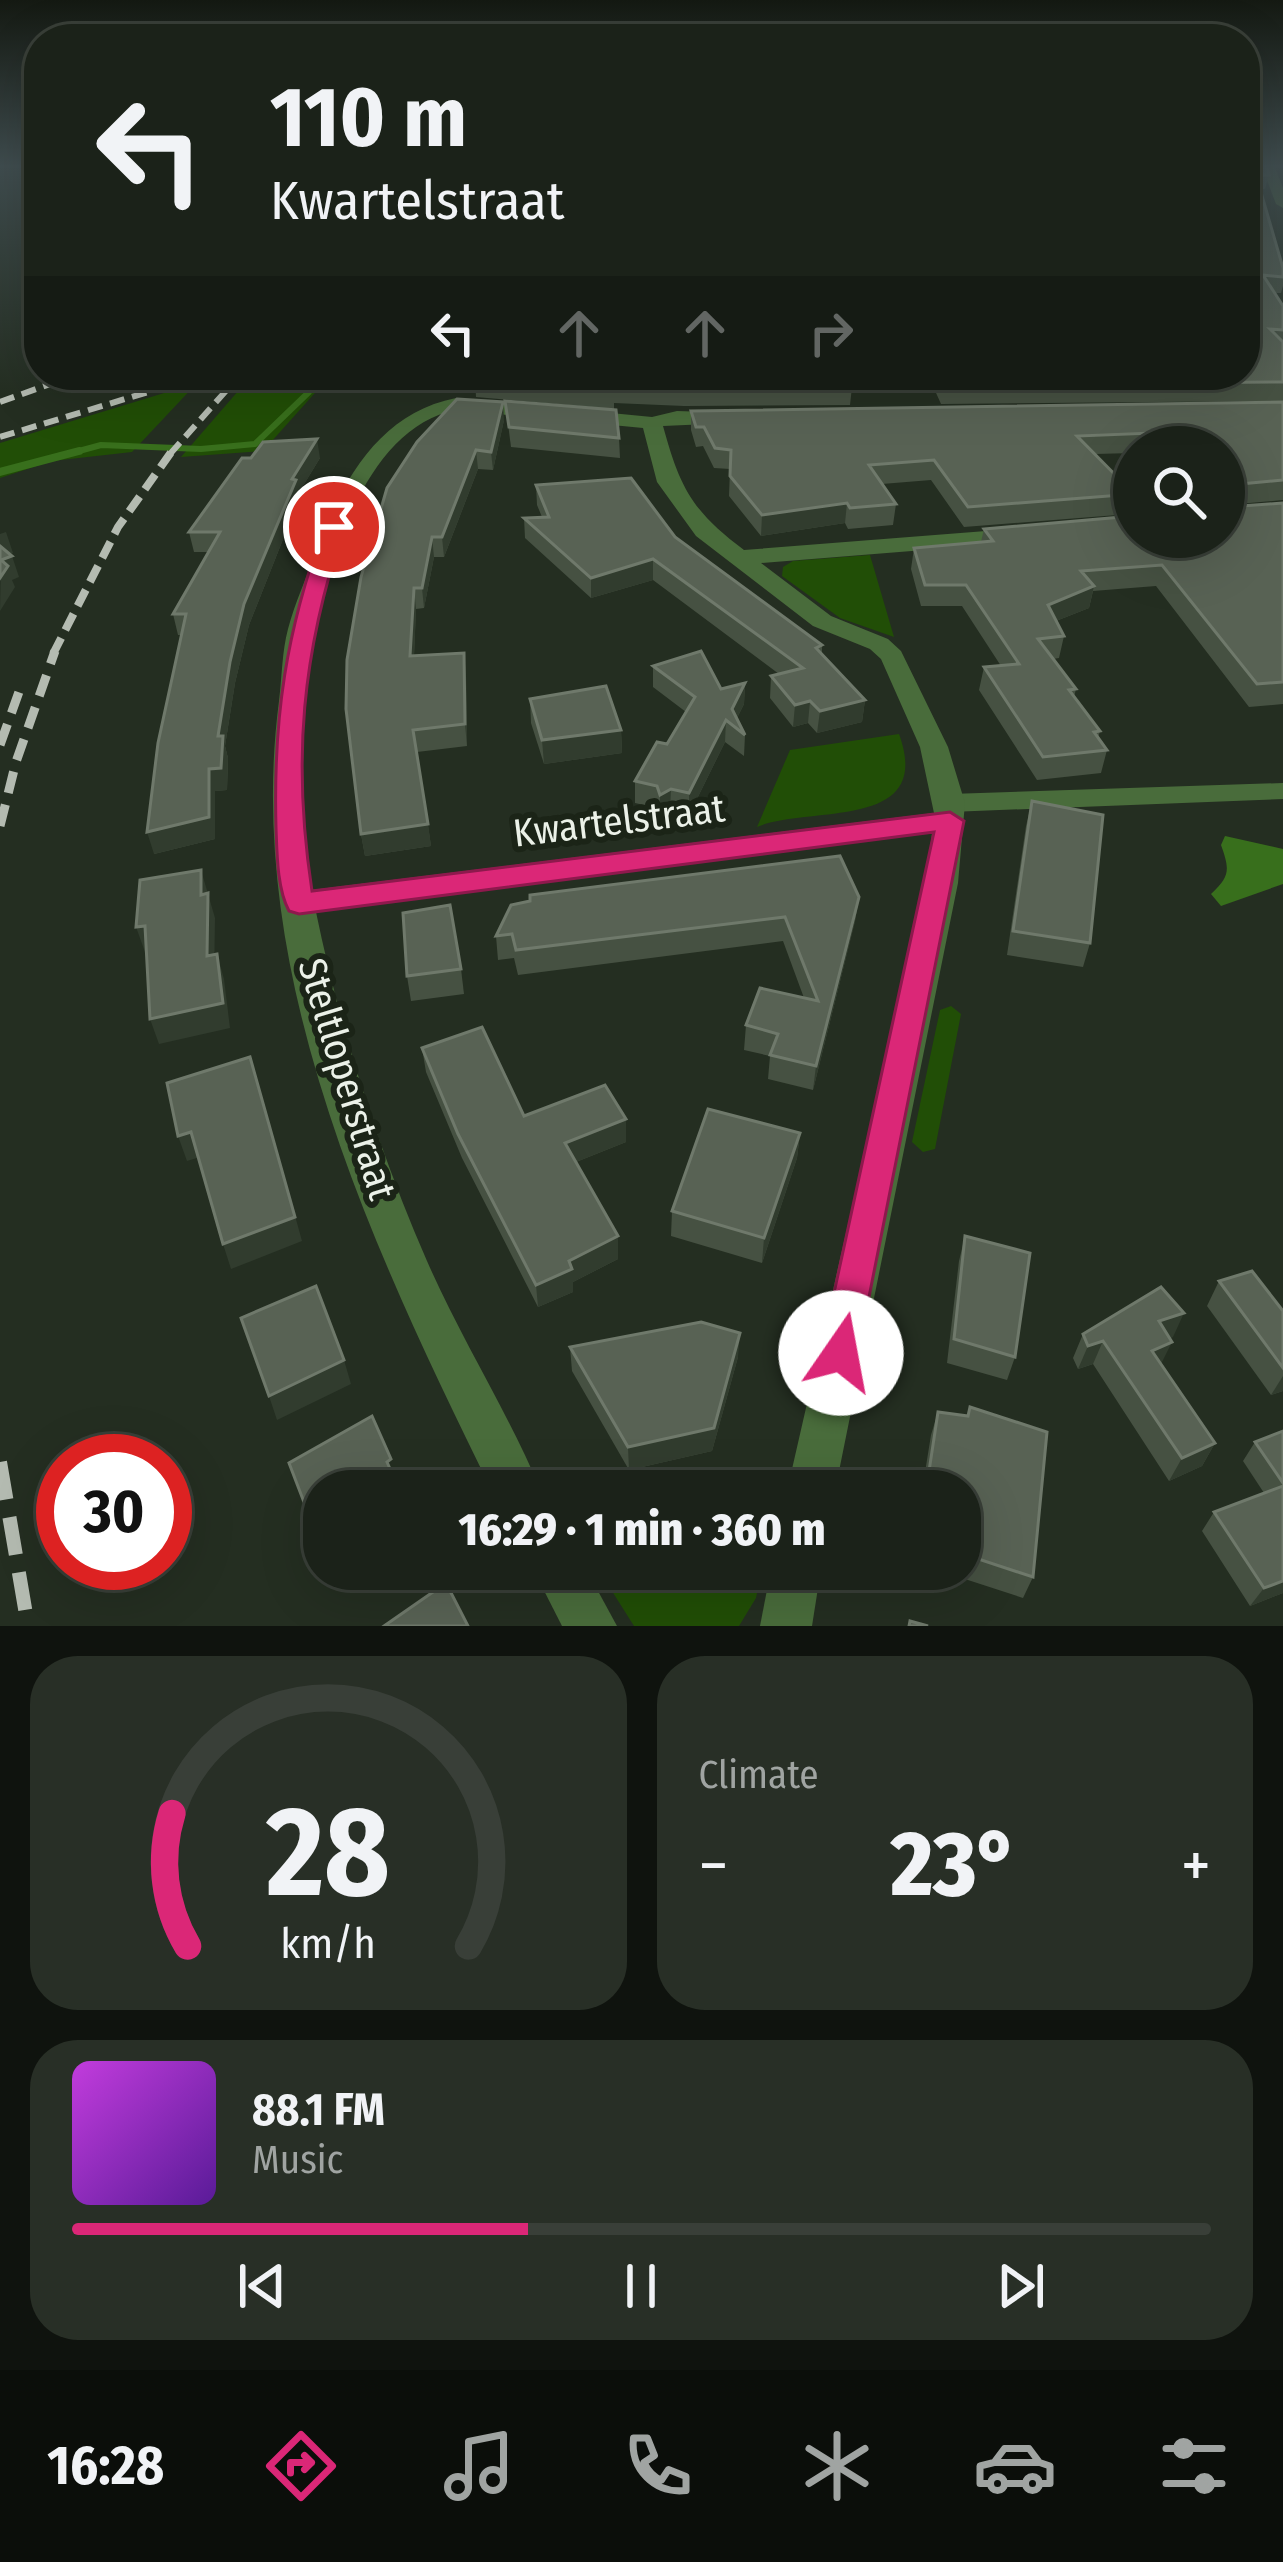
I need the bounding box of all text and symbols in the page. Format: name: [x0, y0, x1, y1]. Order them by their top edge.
text: 110 m: [270, 67, 467, 168]
icon: left: [72, 72, 228, 228]
text: Kwartelstraat: [270, 169, 564, 233]
icon: left: [420, 300, 486, 366]
icon: ahead: [546, 300, 612, 366]
icon: ahead: [672, 300, 738, 366]
icon: right: [798, 300, 864, 366]
map controls: [1113, 426, 1245, 558]
button: search: [1113, 426, 1245, 558]
pin: [283, 476, 385, 578]
icon: arrive: [301, 494, 367, 560]
street label: Kwartelstraat: [511, 785, 728, 857]
street label: Steltloperstraat: [288, 953, 406, 1205]
position arrow: [778, 1290, 904, 1416]
speed limit sign: 30: [36, 1434, 192, 1590]
text: 16:29 · 1 min · 360 m: [459, 1503, 825, 1557]
text: Climate: [699, 1752, 819, 1798]
text: 28: [265, 1778, 390, 1928]
text: 23°: [891, 1811, 1018, 1919]
text: −: [699, 1826, 728, 1905]
text: +: [1181, 1826, 1211, 1905]
text: km/h: [280, 1918, 376, 1969]
text: 88.1 FM: [252, 2083, 385, 2137]
text: Music: [252, 2137, 343, 2183]
icon: previous: [229, 2253, 295, 2319]
icon: pause: [608, 2253, 674, 2319]
icon: next: [988, 2253, 1054, 2319]
icon: directions: [259, 2424, 343, 2508]
icon: music: [437, 2424, 521, 2508]
icon: phone: [616, 2424, 700, 2508]
icon: climate: [795, 2424, 879, 2508]
icon: car: [973, 2424, 1057, 2508]
icon: filters: [1152, 2424, 1236, 2508]
text: 16:28: [47, 2434, 164, 2498]

